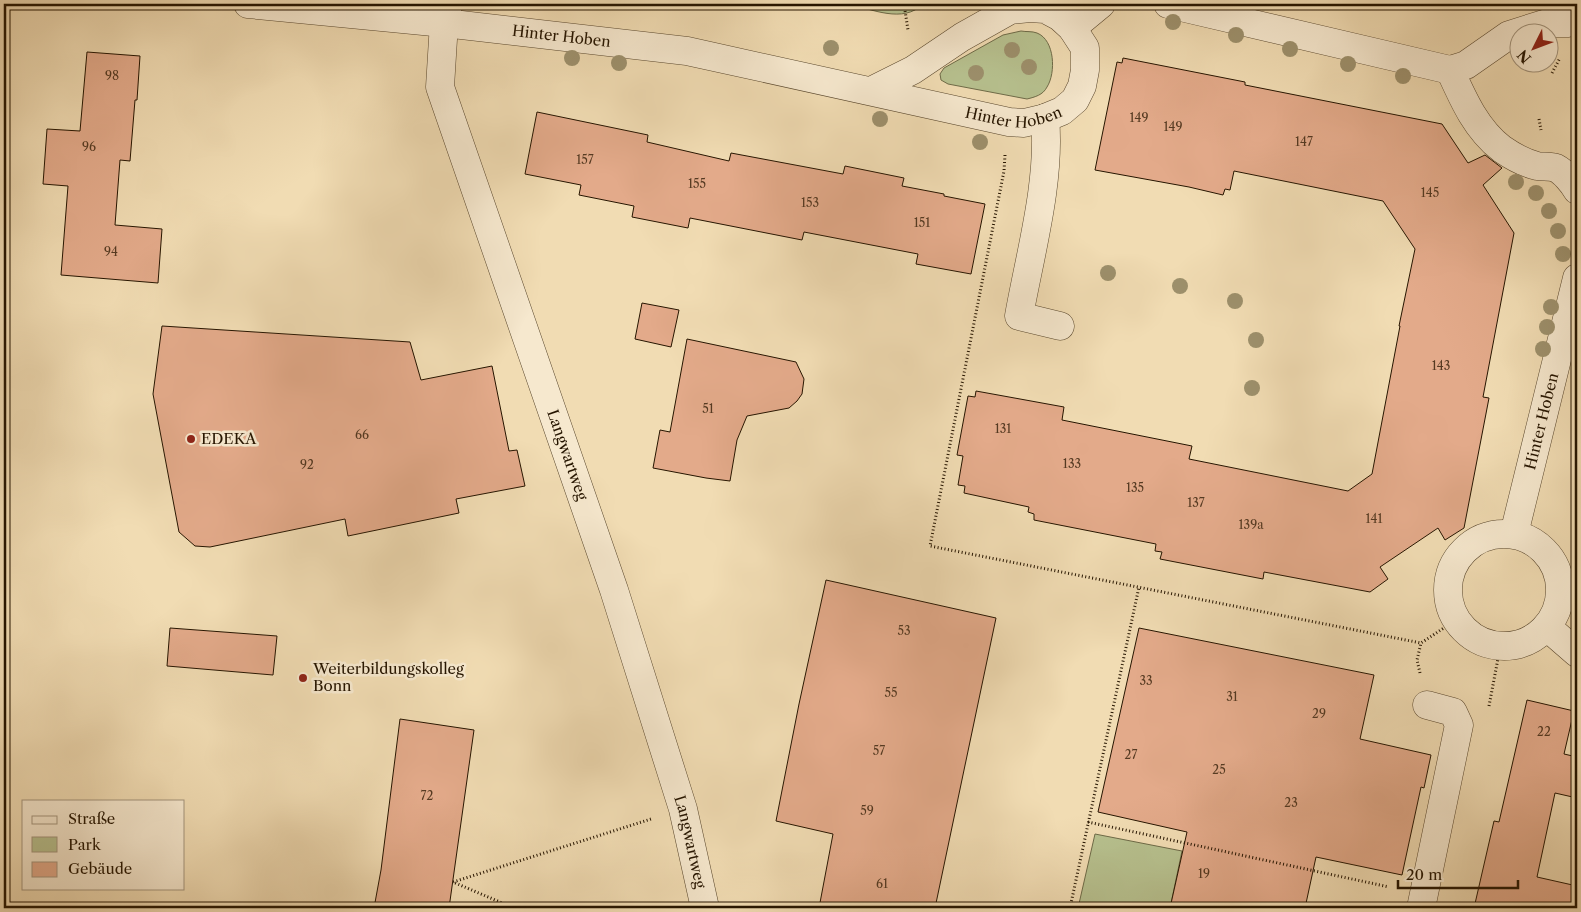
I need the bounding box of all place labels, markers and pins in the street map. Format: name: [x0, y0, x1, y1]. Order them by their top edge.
place label: EDEKA: [201, 429, 257, 448]
marker: EDEKA: [185, 433, 197, 445]
place label: Weiterbildungskolleg Bonn: [312, 659, 464, 695]
marker: Weiterbildungskolleg Bonn: [297, 672, 309, 684]

